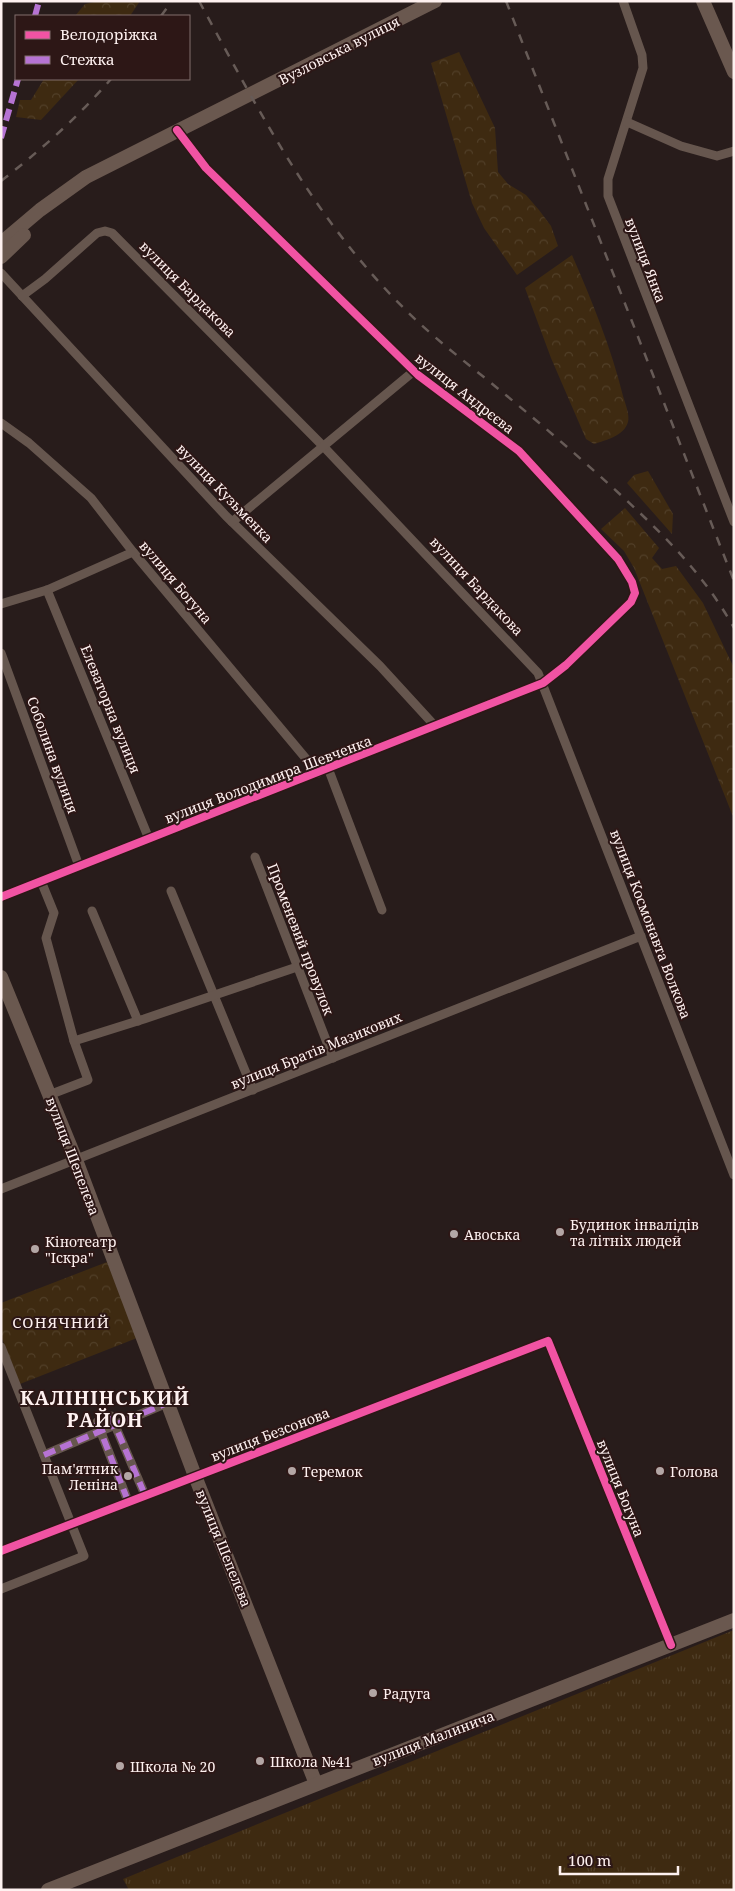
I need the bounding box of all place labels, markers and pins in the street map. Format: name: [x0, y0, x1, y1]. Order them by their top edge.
place label: Будинок інвалідів та літніх людей: [570, 1215, 699, 1250]
place label: Авоська: [464, 1225, 520, 1244]
marker: Будинок інвалідів та літніх людей: [554, 1226, 566, 1238]
marker: Авоська: [448, 1228, 460, 1240]
place label: Кінотеатр "Іскра": [45, 1232, 116, 1267]
marker: Кінотеатр "Іскра": [29, 1243, 41, 1255]
place label: Пам'ятник Леніна: [42, 1459, 119, 1494]
place label: Теремок: [302, 1462, 363, 1481]
place label: Голова: [670, 1462, 718, 1481]
marker: Теремок: [286, 1465, 298, 1477]
marker: Голова: [654, 1465, 666, 1477]
marker: Пам'ятник Леніна: [122, 1470, 134, 1482]
place label: Радуга: [383, 1684, 431, 1703]
marker: Радуга: [367, 1687, 379, 1699]
place label: Школа №41: [270, 1752, 352, 1771]
marker: Школа №41: [254, 1755, 266, 1767]
place label: Школа № 20: [130, 1757, 215, 1776]
marker: Школа № 20: [114, 1760, 126, 1772]

